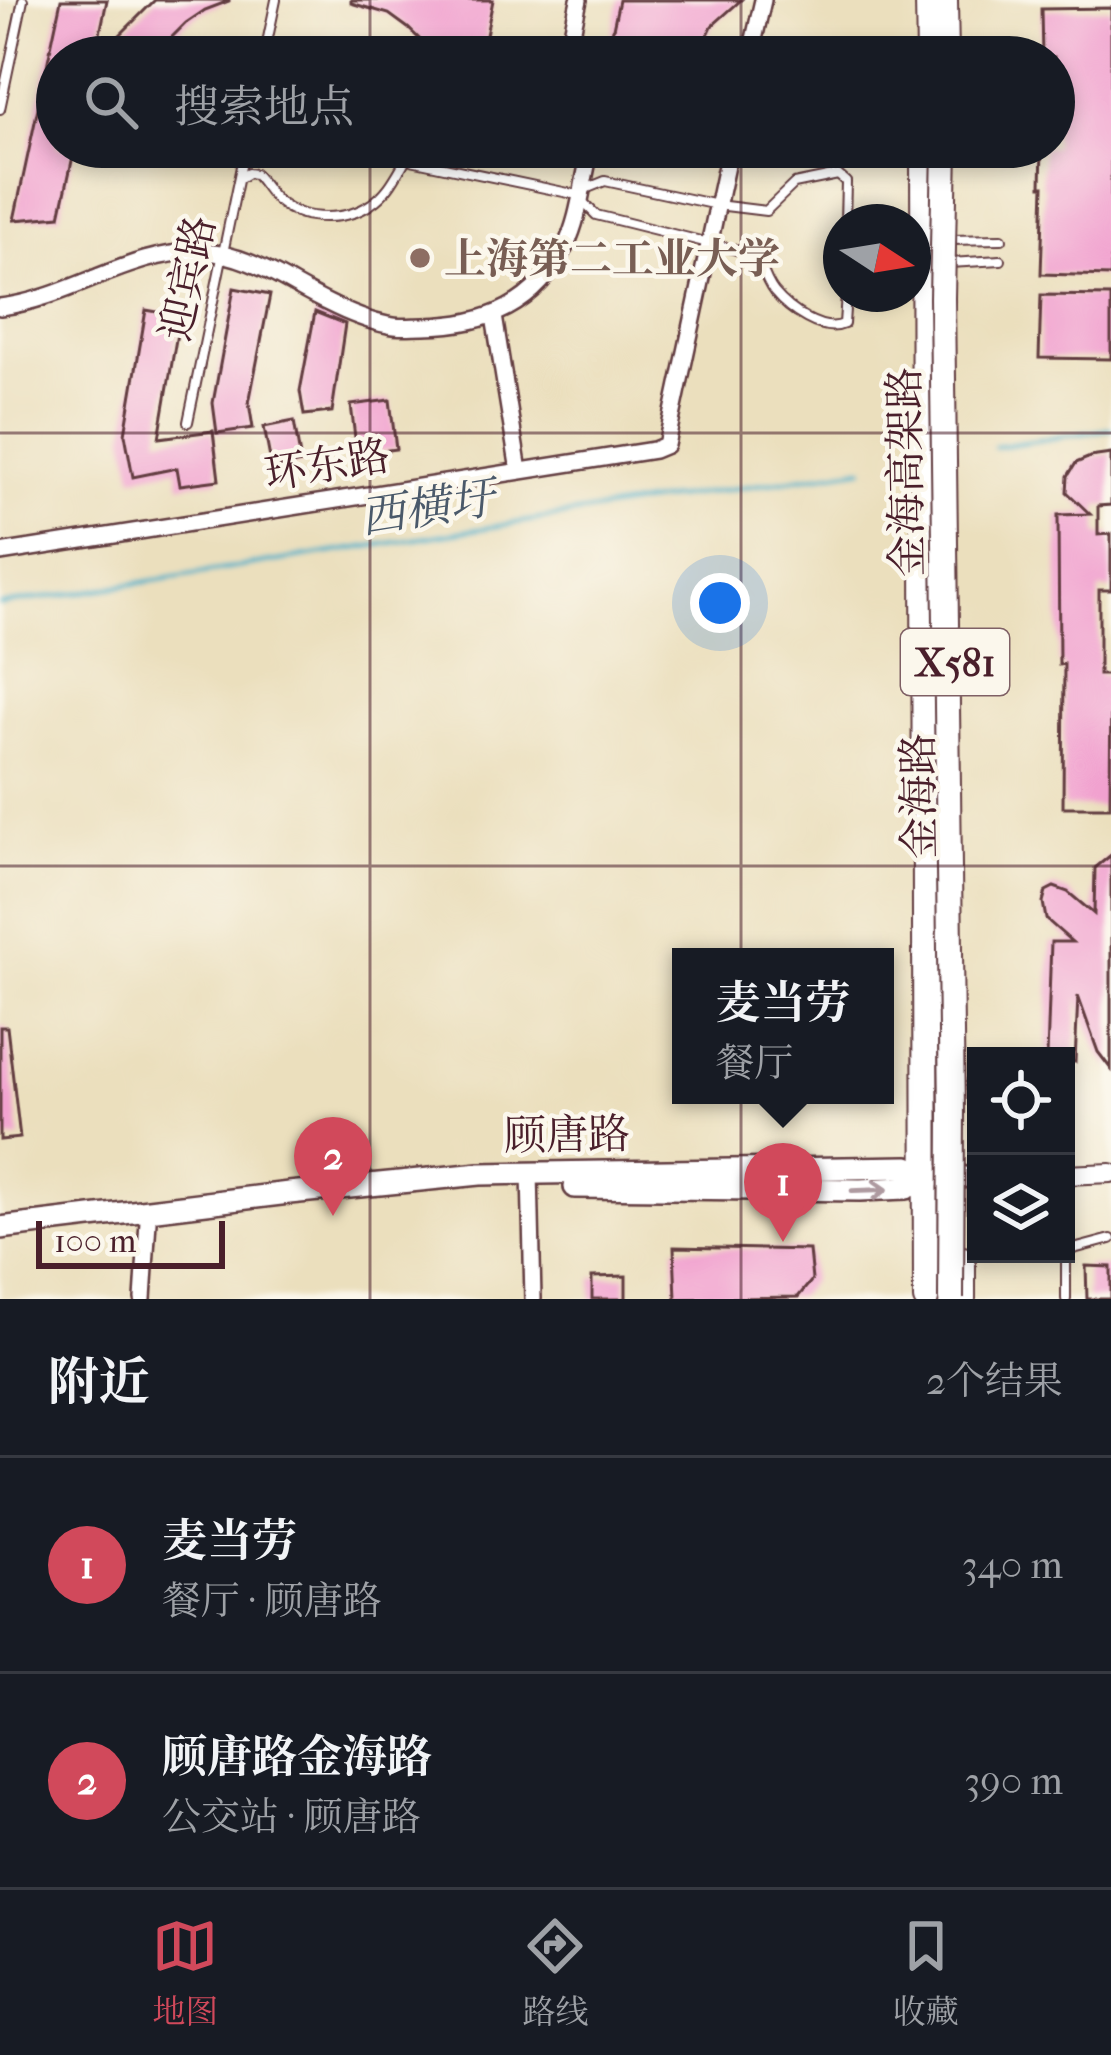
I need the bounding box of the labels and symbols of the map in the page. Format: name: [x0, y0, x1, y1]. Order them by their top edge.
north arrow: [823, 204, 931, 312]
street label: 迎宾路: [151, 212, 226, 345]
place label: 上海第二工业大学: [444, 235, 780, 284]
marker: 上海第二工业大学: [407, 245, 433, 271]
street label: 金海高架路: [880, 367, 933, 577]
street label: 环东路: [261, 431, 393, 500]
water label: 西横圩: [356, 471, 505, 545]
your location: [690, 573, 750, 633]
road number: X581: [901, 629, 1009, 695]
street label: 金海路: [894, 733, 945, 859]
street label: 顾唐路: [504, 1110, 630, 1161]
pin: 2: [294, 1117, 372, 1216]
pin: 1: [744, 1143, 822, 1242]
one-way arrow: [850, 1178, 889, 1201]
scale bar: [36, 1215, 225, 1268]

